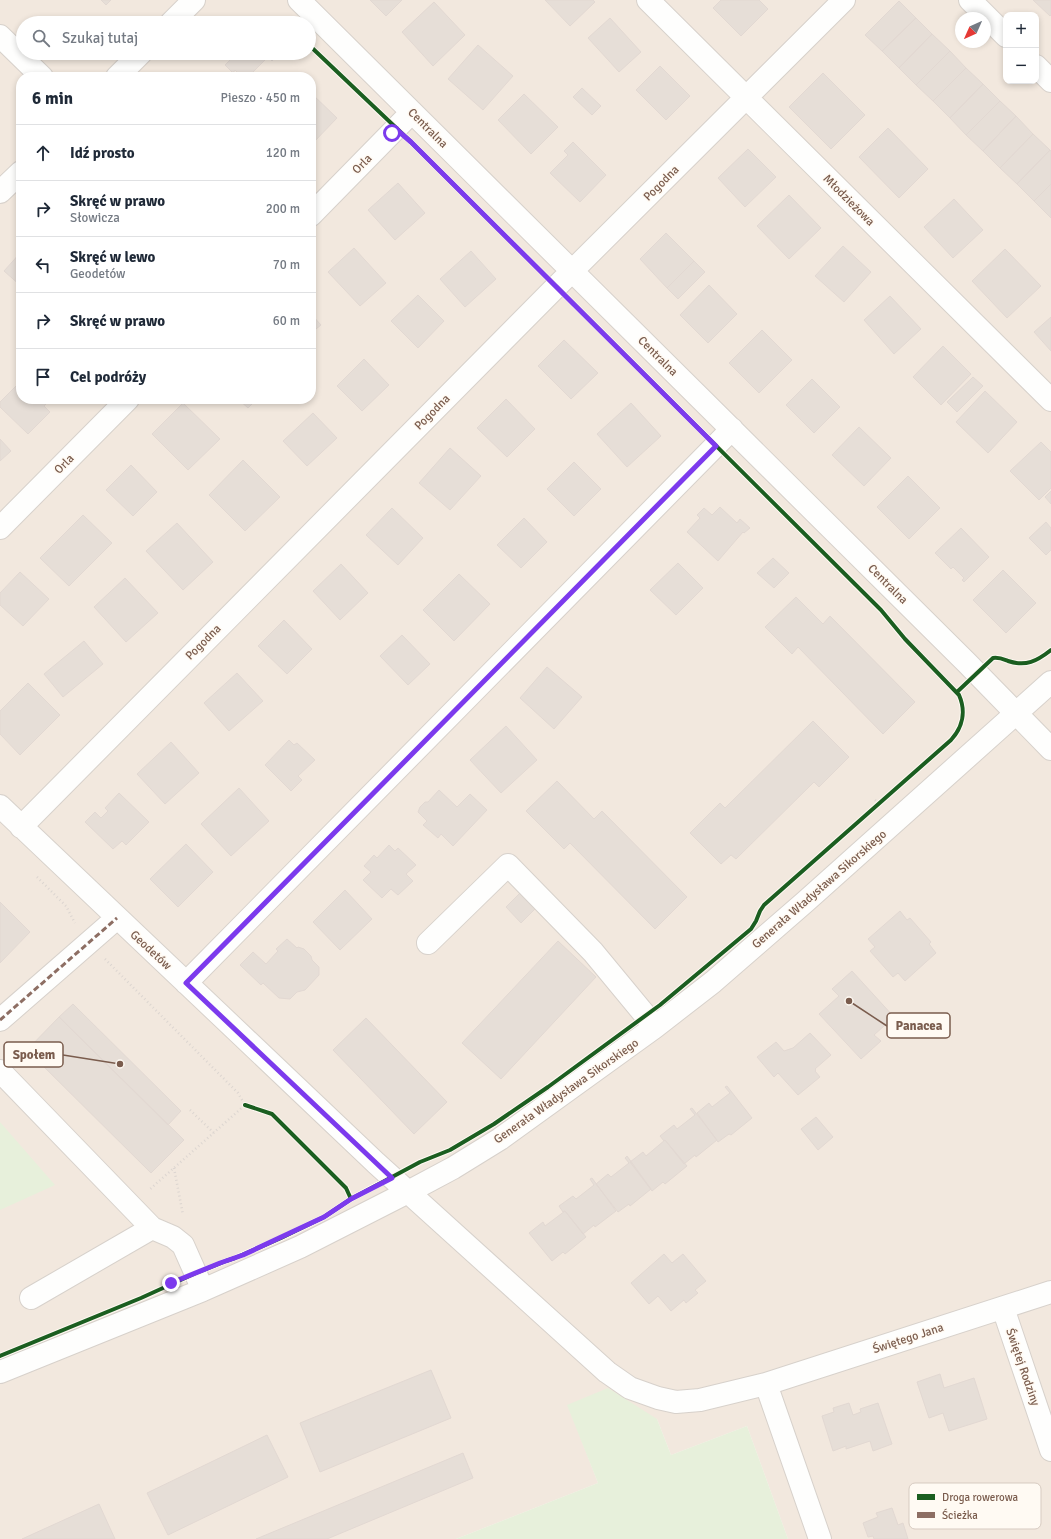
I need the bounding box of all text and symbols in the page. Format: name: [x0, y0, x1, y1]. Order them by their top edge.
north arrow: [955, 12, 991, 48]
map controls: [1003, 12, 1039, 84]
button: +: [1003, 12, 1039, 48]
search box: [16, 16, 316, 60]
icon: search: [30, 27, 52, 49]
text: Szukaj tutaj: [62, 29, 138, 47]
button: −: [1003, 48, 1039, 84]
text: 6 min: [32, 88, 73, 109]
text: Pieszo · 450 m: [221, 90, 300, 106]
street label: Centralna: [404, 105, 451, 152]
route start: [383, 124, 401, 142]
icon: ahead: [32, 142, 54, 164]
text: Idź prosto: [70, 144, 134, 162]
text: 120 m: [266, 145, 300, 161]
street label: Orla: [349, 151, 375, 177]
street label: Pogodna: [640, 162, 682, 204]
street label: Młodzieżowa: [820, 171, 878, 229]
text: Skręć w prawo: [70, 192, 165, 210]
icon: right: [32, 198, 54, 220]
text: 200 m: [266, 201, 300, 217]
text: Słowicza: [70, 210, 120, 226]
text: Skręć w lewo: [70, 248, 155, 266]
icon: left: [32, 254, 54, 276]
text: 70 m: [273, 257, 300, 273]
text: Geodetów: [70, 266, 125, 282]
icon: right: [32, 310, 54, 332]
text: Skręć w prawo: [70, 312, 165, 330]
text: 60 m: [273, 313, 300, 329]
street label: Centralna: [634, 333, 681, 380]
icon: arrive: [32, 366, 54, 388]
text: Cel podróży: [70, 368, 146, 386]
street label: Pogodna: [411, 391, 453, 433]
street label: Orla: [51, 451, 77, 477]
street label: Centralna: [864, 561, 911, 608]
street label: Pogodna: [182, 621, 224, 663]
street label: Generała Władysława Sikorskiego: [749, 827, 890, 952]
street label: Geodetów: [127, 927, 175, 974]
callout: Panacea: [887, 1013, 950, 1038]
text: Panacea: [896, 1018, 943, 1034]
street label: Generała Władysława Sikorskiego: [491, 1036, 642, 1147]
callout: Społem: [4, 1042, 63, 1067]
text: Społem: [13, 1047, 56, 1063]
route end: [162, 1274, 180, 1292]
street label: Świętego Jana: [871, 1320, 945, 1357]
street label: Świętej Rodziny: [1002, 1327, 1043, 1408]
legend: [909, 1483, 1041, 1529]
text: Droga rowerowa: [942, 1491, 1019, 1504]
text: Ścieżka: [942, 1508, 978, 1522]

